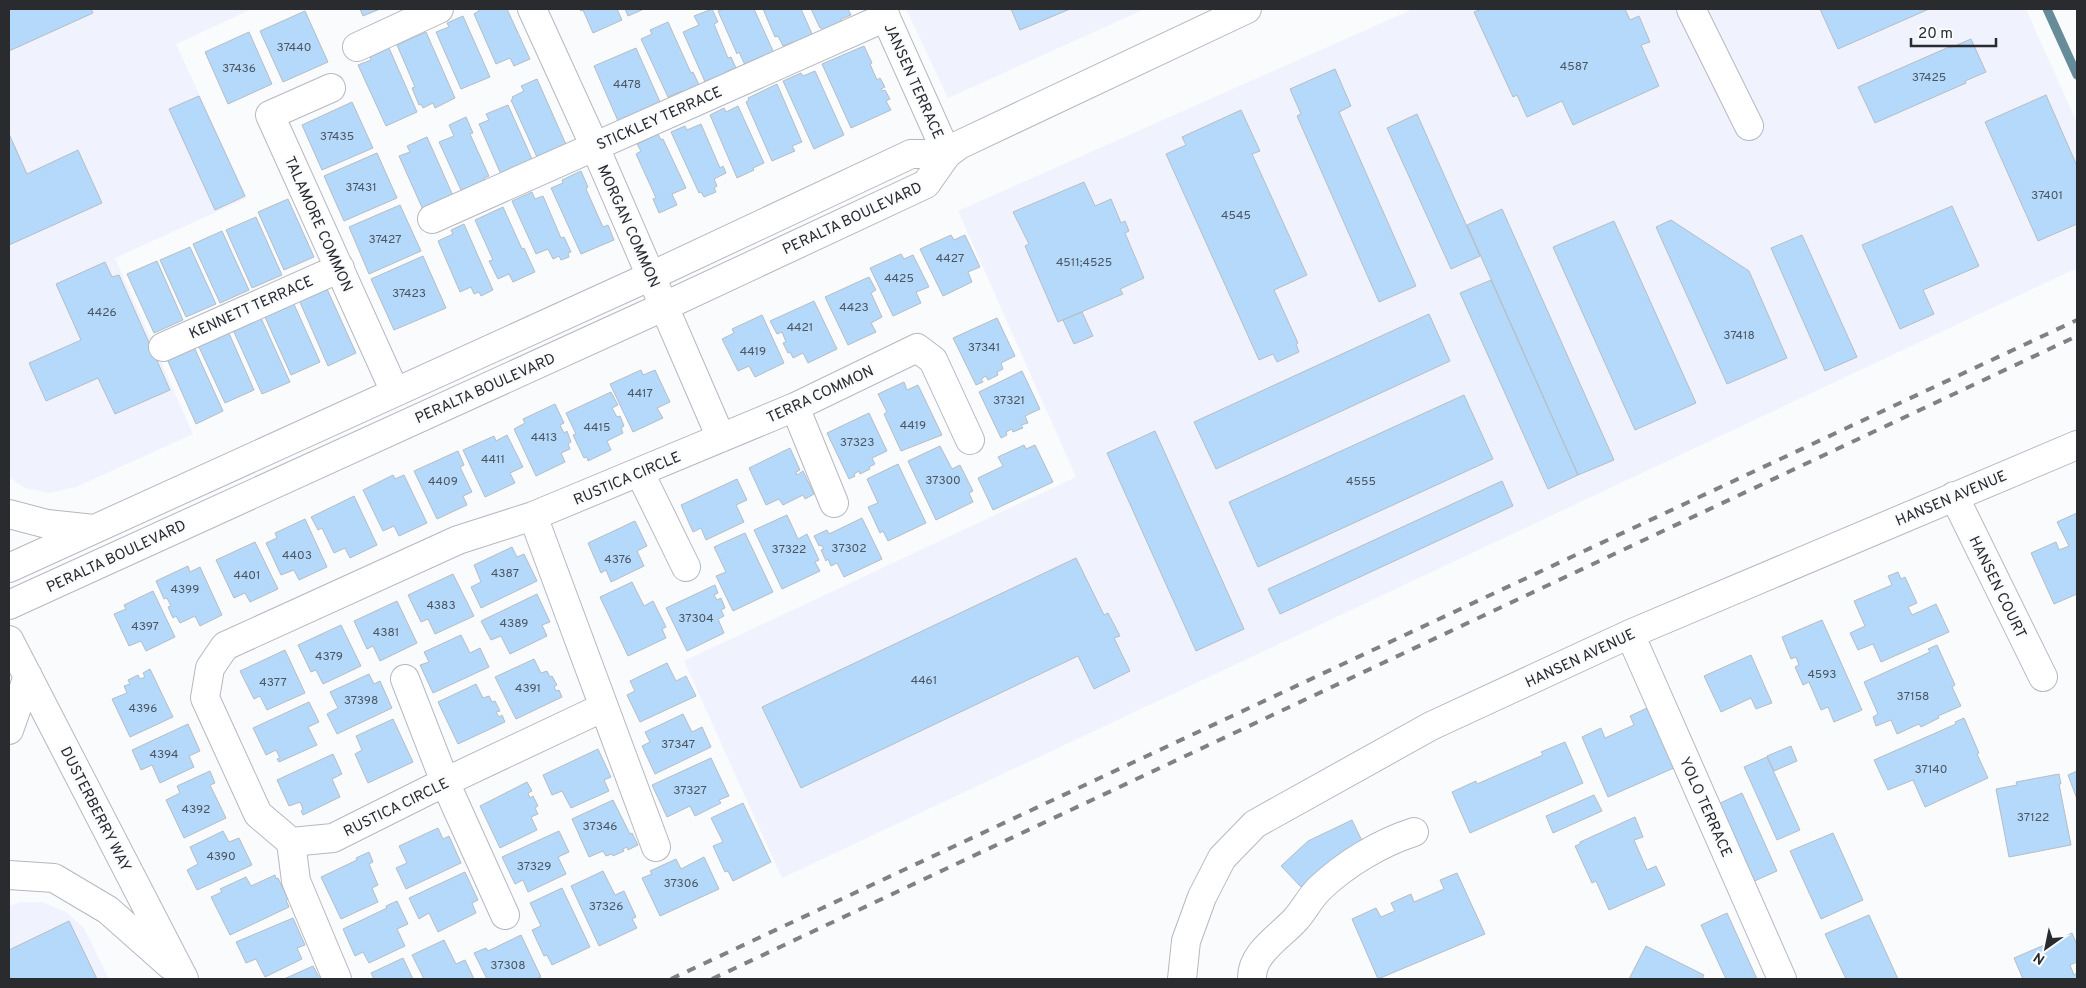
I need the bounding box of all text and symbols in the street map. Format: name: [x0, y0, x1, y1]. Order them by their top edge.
scale bar: [1911, 15, 1996, 47]
street label: JANSEN TERRACE: [879, 21, 947, 142]
text: 20 m: [1918, 25, 1953, 44]
house number: 37440: [277, 40, 311, 56]
house number: 4587: [1560, 59, 1588, 75]
house number: 37436: [222, 61, 256, 77]
house number: 37425: [1912, 70, 1946, 86]
house number: 4478: [613, 77, 641, 93]
street label: STICKLEY TERRACE: [594, 83, 725, 156]
house number: 37435: [320, 129, 354, 145]
street label: TALAMORE COMMON: [279, 154, 356, 295]
street label: MORGAN COMMON: [592, 162, 663, 291]
street label: PERALTA BOULEVARD: [780, 179, 925, 260]
house number: 37431: [345, 180, 377, 196]
house number: 37401: [2031, 188, 2063, 204]
house number: 4545: [1221, 208, 1251, 224]
house number: 37427: [368, 232, 402, 248]
house number: 4427: [936, 251, 964, 267]
house number: 4511;4525: [1056, 255, 1112, 271]
house number: 4425: [884, 271, 914, 287]
street label: KENNETT TERRACE: [187, 272, 317, 344]
house number: 37423: [392, 286, 426, 302]
house number: 4423: [839, 300, 869, 316]
house number: 4426: [87, 305, 117, 321]
house number: 4421: [787, 320, 813, 336]
house number: 37418: [1723, 328, 1755, 344]
house number: 37341: [968, 340, 1000, 356]
house number: 4419: [740, 344, 766, 360]
street label: PERALTA BOULEVARD: [412, 350, 559, 429]
street label: TERRA COMMON: [764, 362, 877, 429]
house number: 4417: [627, 386, 653, 402]
house number: 37321: [993, 393, 1025, 409]
house number: 4419: [900, 418, 926, 434]
house number: 4415: [584, 420, 610, 436]
house number: 4413: [531, 430, 557, 446]
house number: 37323: [840, 435, 874, 451]
street label: RUSTICA CIRCLE: [571, 448, 684, 511]
house number: 4411: [481, 452, 505, 468]
street label: HANSEN AVENUE: [1893, 467, 2010, 531]
house number: 37300: [925, 473, 961, 489]
house number: 4409: [428, 474, 458, 490]
house number: 4555: [1346, 474, 1376, 490]
street label: PERALTA BOULEVARD: [44, 517, 189, 598]
street label: HANSEN COURT: [1964, 533, 2030, 642]
house number: 37302: [831, 541, 867, 557]
house number: 37322: [772, 542, 806, 558]
house number: 4403: [282, 548, 312, 564]
house number: 4376: [604, 552, 632, 568]
house number: 4387: [491, 566, 519, 582]
house number: 4401: [233, 568, 261, 584]
house number: 4399: [171, 582, 199, 598]
house number: 4383: [426, 598, 456, 614]
house number: 37304: [678, 611, 714, 627]
house number: 4389: [500, 616, 528, 632]
house number: 4397: [131, 619, 159, 635]
house number: 4381: [373, 625, 399, 641]
street label: HANSEN AVENUE: [1523, 626, 1639, 693]
house number: 4379: [315, 649, 343, 665]
house number: 4593: [1807, 667, 1837, 683]
house number: 4461: [911, 673, 937, 689]
house number: 4377: [259, 675, 287, 691]
house number: 4391: [515, 681, 541, 697]
house number: 37158: [1897, 689, 1929, 705]
house number: 37398: [344, 693, 378, 709]
house number: 4396: [129, 701, 157, 717]
house number: 37347: [661, 737, 695, 753]
street label: DUSTERBERRY WAY: [55, 744, 135, 876]
house number: 4394: [149, 747, 179, 763]
street label: YOLO TERRACE: [1674, 755, 1735, 861]
house number: 37140: [1915, 762, 1947, 778]
street label: RUSTICA CIRCLE: [341, 775, 452, 842]
house number: 37327: [673, 783, 707, 799]
house number: 4392: [182, 802, 210, 818]
house number: 37122: [2017, 810, 2049, 826]
house number: 37346: [582, 819, 618, 835]
house number: 4390: [206, 849, 236, 865]
house number: 37329: [517, 859, 551, 875]
house number: 37306: [663, 876, 699, 892]
house number: 37326: [589, 899, 623, 915]
north arrow: [2021, 923, 2071, 973]
text: N: [2031, 948, 2049, 968]
house number: 37308: [490, 958, 526, 974]

